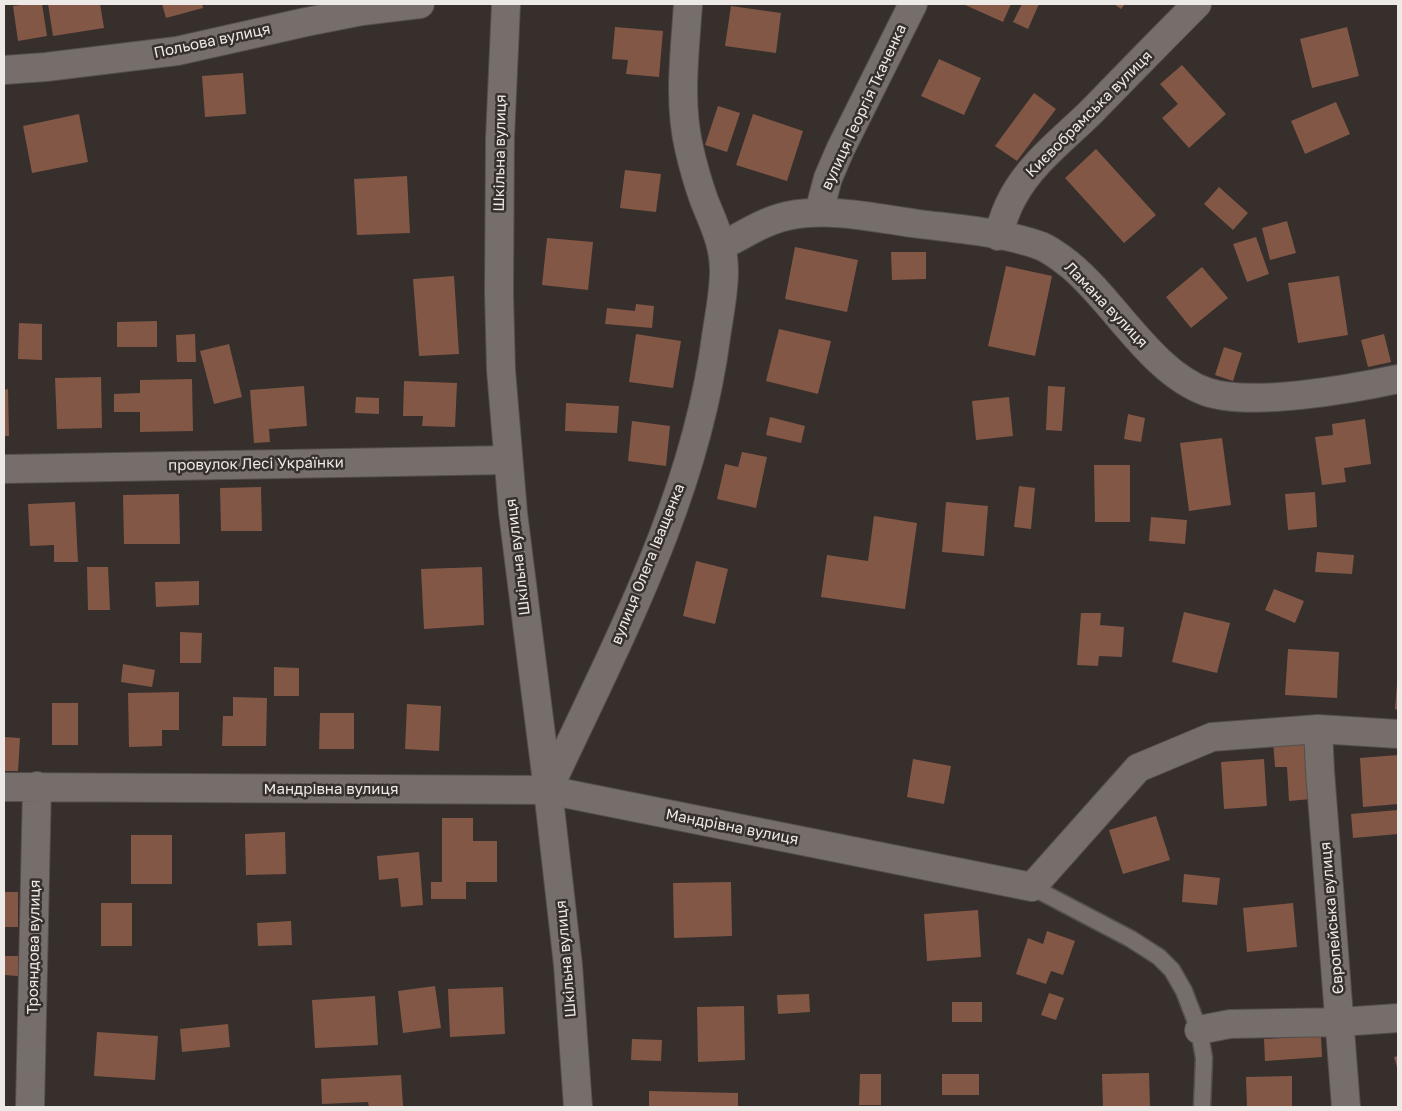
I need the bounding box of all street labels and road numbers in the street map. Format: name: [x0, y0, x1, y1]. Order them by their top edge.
street label: Польова вулиця: [152, 20, 272, 62]
street label: вулиця Георгія Ткаченка: [818, 21, 910, 193]
street label: Києвобрамська вулиця: [1022, 47, 1156, 181]
street label: Шкільна вулиця: [490, 94, 510, 212]
street label: Ламана вулиця: [1061, 258, 1151, 352]
street label: провулок Лесі Українки: [168, 453, 344, 475]
street label: вулиця Олега Іващенка: [607, 481, 689, 647]
street label: Шкільна вулиця: [502, 498, 534, 616]
street label: Мандрівна вулиця: [264, 780, 398, 798]
street label: Мандрівна вулиця: [664, 805, 800, 849]
street label: Європейська вулиця: [1316, 841, 1348, 995]
street label: Трояндова вулиця: [24, 879, 44, 1015]
street label: Шкільна вулиця: [552, 900, 580, 1018]

